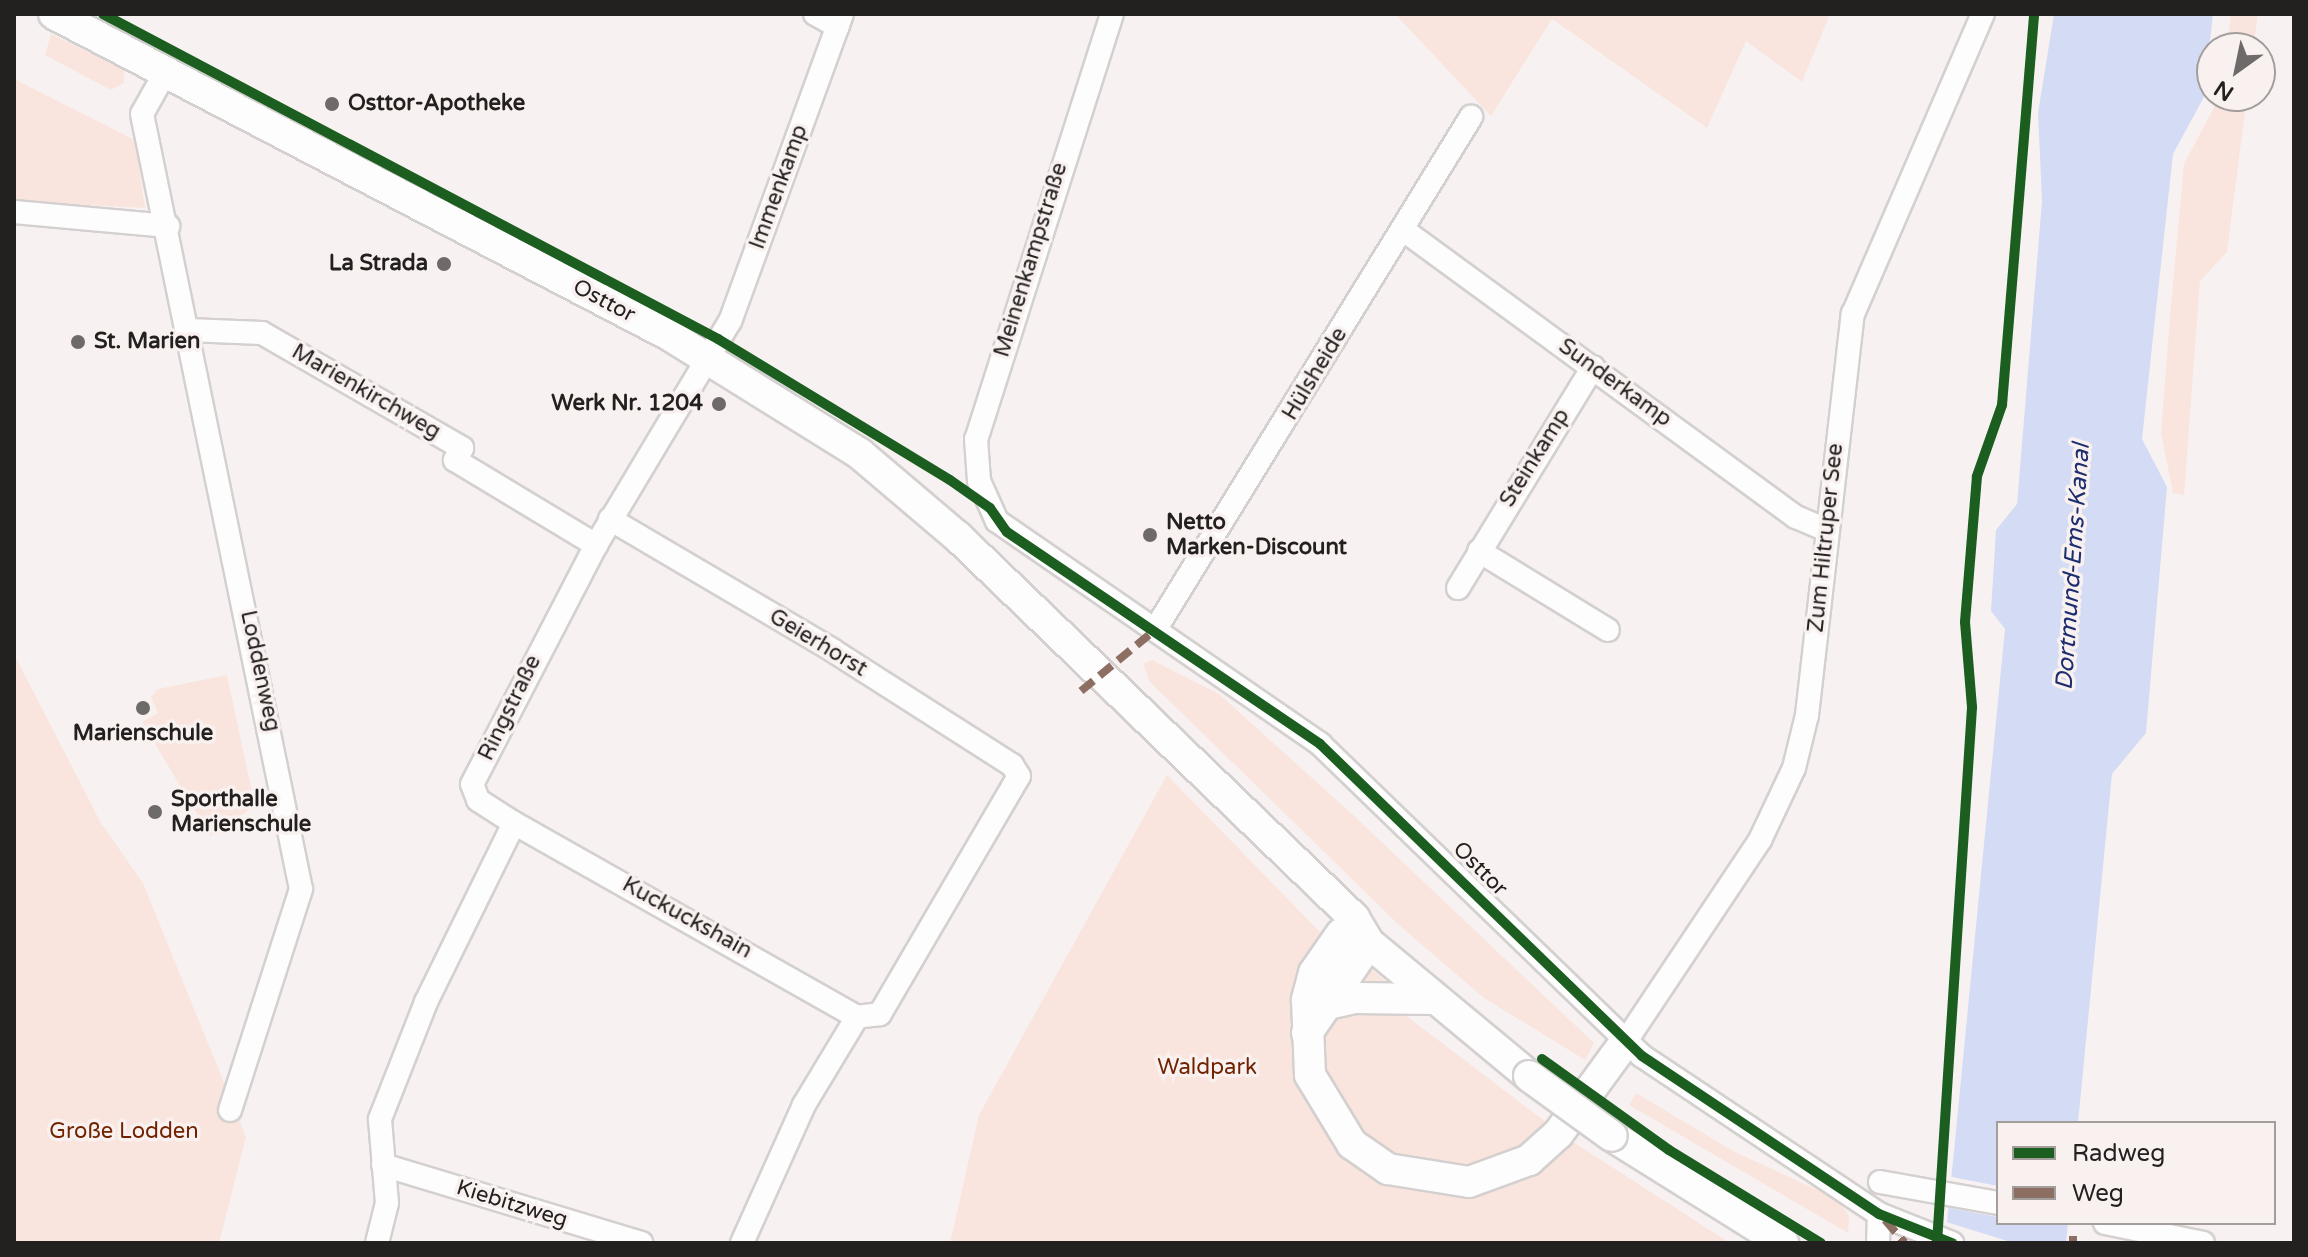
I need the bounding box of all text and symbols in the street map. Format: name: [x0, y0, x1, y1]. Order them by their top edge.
north arrow: [2196, 32, 2276, 112]
text: N: [2210, 75, 2239, 106]
place label: Osttor-Apotheke: [348, 91, 525, 117]
marker: Osttor-Apotheke: [323, 95, 341, 113]
street label: Immenkamp: [744, 121, 814, 253]
street label: Meinenkampstraße: [989, 160, 1073, 360]
place label: La Strada: [329, 251, 428, 277]
marker: La Strada: [435, 255, 453, 273]
street label: Osttor: [568, 274, 640, 328]
street label: Hülsheide: [1277, 323, 1353, 425]
place label: St. Marien: [94, 329, 200, 355]
marker: St. Marien: [69, 333, 87, 351]
street label: Sunderkamp: [1553, 333, 1677, 433]
street label: Marienkirchweg: [287, 339, 445, 445]
place label: Werk Nr. 1204: [551, 391, 703, 417]
marker: Werk Nr. 1204: [710, 395, 728, 413]
street label: Steinkamp: [1494, 404, 1576, 512]
street label: Zum Hiltruper See: [1803, 442, 1849, 634]
water label: Dortmund-Ems-Kanal: [2050, 443, 2096, 691]
place label: Netto Marken-Discount: [1166, 509, 1347, 560]
marker: Netto Marken-Discount: [1141, 526, 1159, 544]
street label: Geierhorst: [764, 603, 872, 683]
street label: Loddenweg: [234, 608, 286, 734]
street label: Ringstraße: [473, 651, 547, 765]
marker: Marienschule: [134, 699, 152, 717]
place label: Marienschule: [73, 721, 213, 747]
place label: Sporthalle Marienschule: [171, 786, 311, 838]
marker: Sporthalle Marienschule: [146, 803, 164, 821]
street label: Osttor: [1447, 836, 1513, 902]
street label: Kuckuckshain: [618, 872, 756, 964]
park label: Waldpark: [1157, 1055, 1257, 1081]
park label: Große Lodden: [49, 1119, 199, 1145]
legend: [1996, 1121, 2276, 1225]
text: Radweg: [2072, 1139, 2165, 1168]
street label: Kiebitzweg: [453, 1175, 571, 1233]
text: Weg: [2072, 1179, 2124, 1208]

